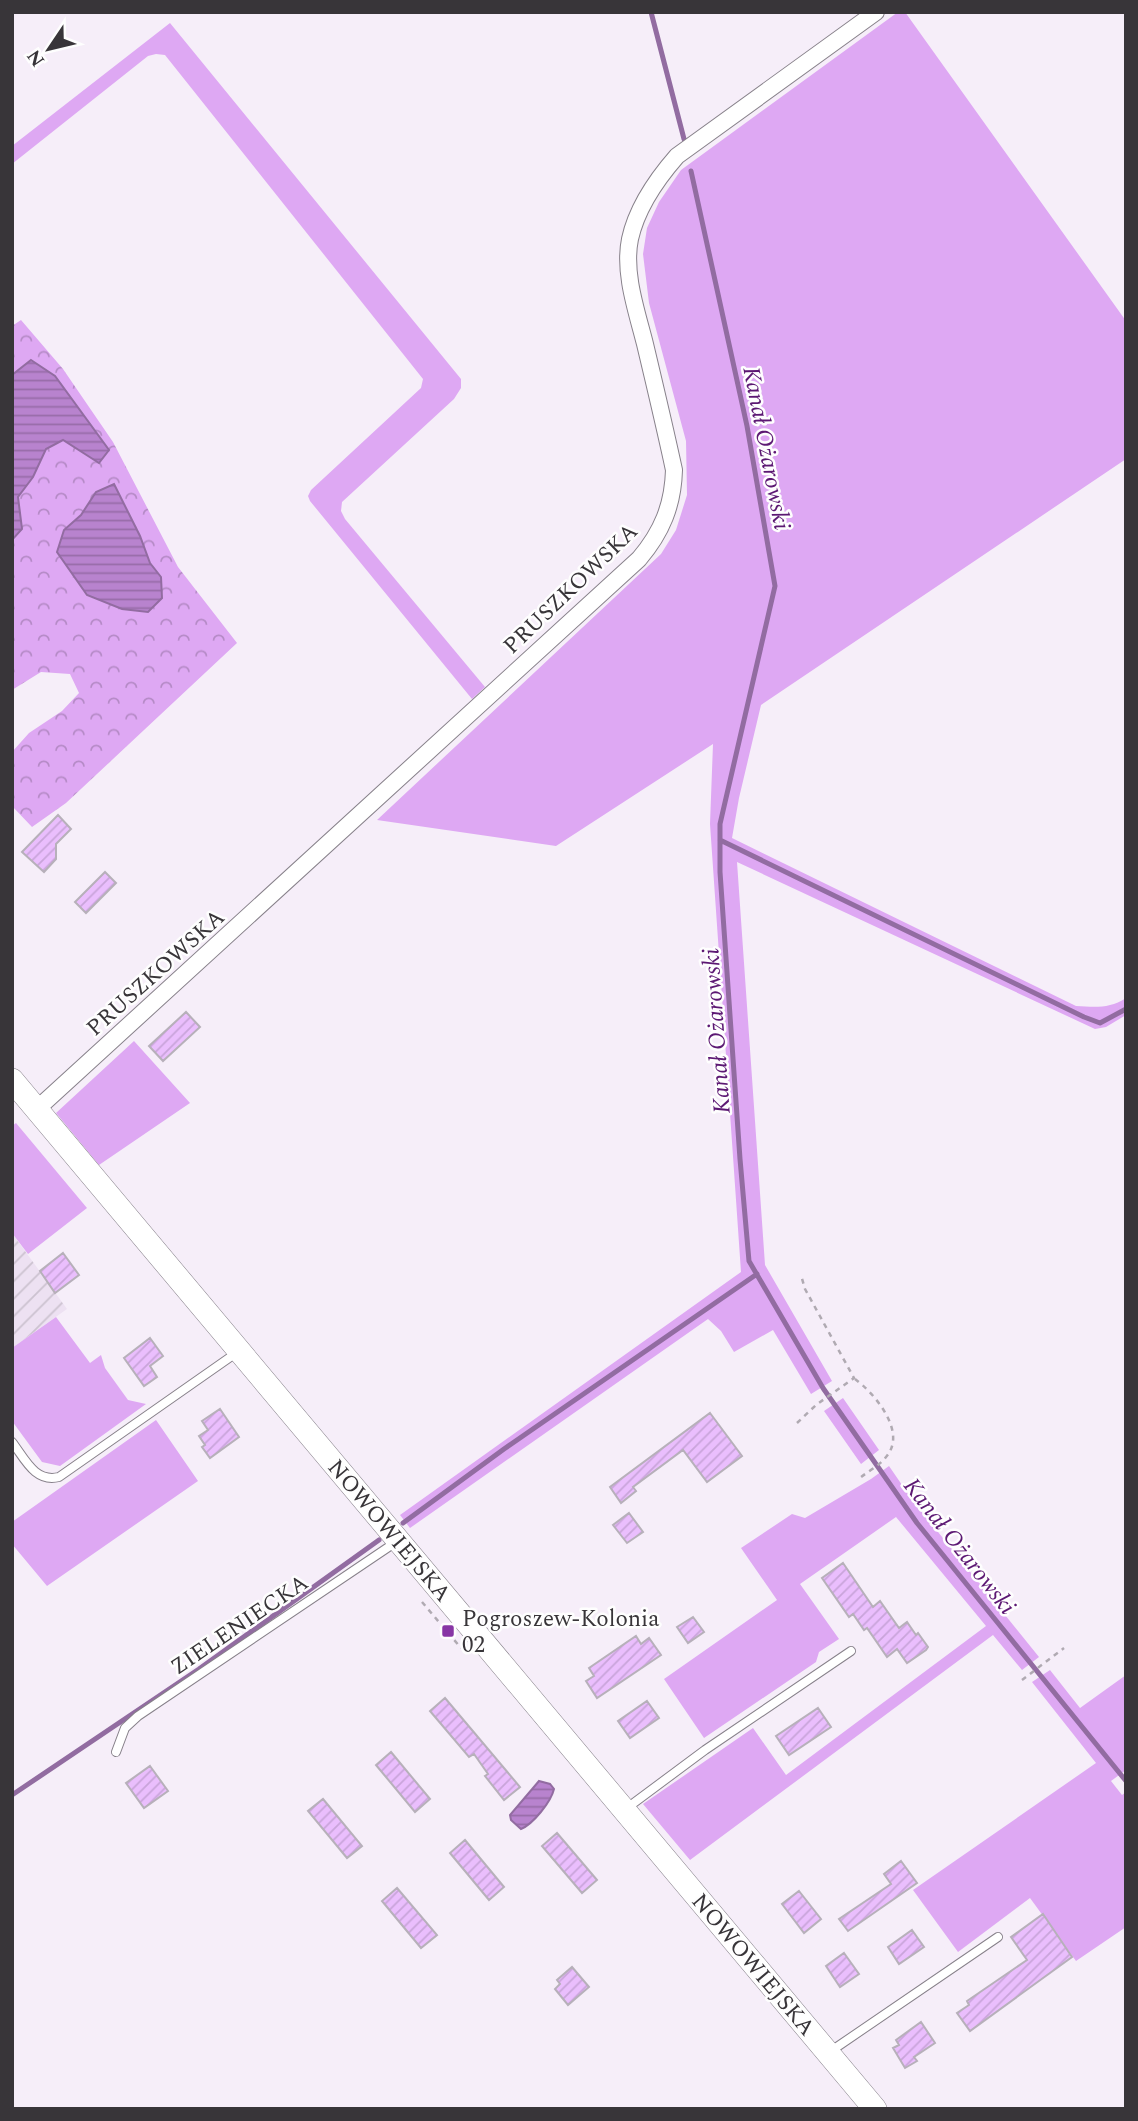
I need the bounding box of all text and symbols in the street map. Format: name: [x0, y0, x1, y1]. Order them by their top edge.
north arrow: [14, 14, 84, 84]
text: N: [20, 43, 53, 73]
water label: Kanał Ożarowski: [733, 363, 800, 533]
street label: PRUSZKOWSKA: [495, 515, 647, 663]
street label: PRUSZKOWSKA: [79, 901, 233, 1045]
water label: Kanał Ożarowski: [693, 947, 741, 1115]
street label: NOWOWIEJSKA: [318, 1452, 459, 1610]
water label: Kanał Ożarowski: [894, 1470, 1024, 1623]
street label: ZIELENIECKA: [164, 1566, 316, 1685]
place label: Pogroszew-Kolonia 02: [462, 1602, 660, 1663]
marker: Pogroszew-Kolonia 02: [440, 1623, 456, 1639]
street label: NOWOWIEJSKA: [682, 1886, 823, 2044]

